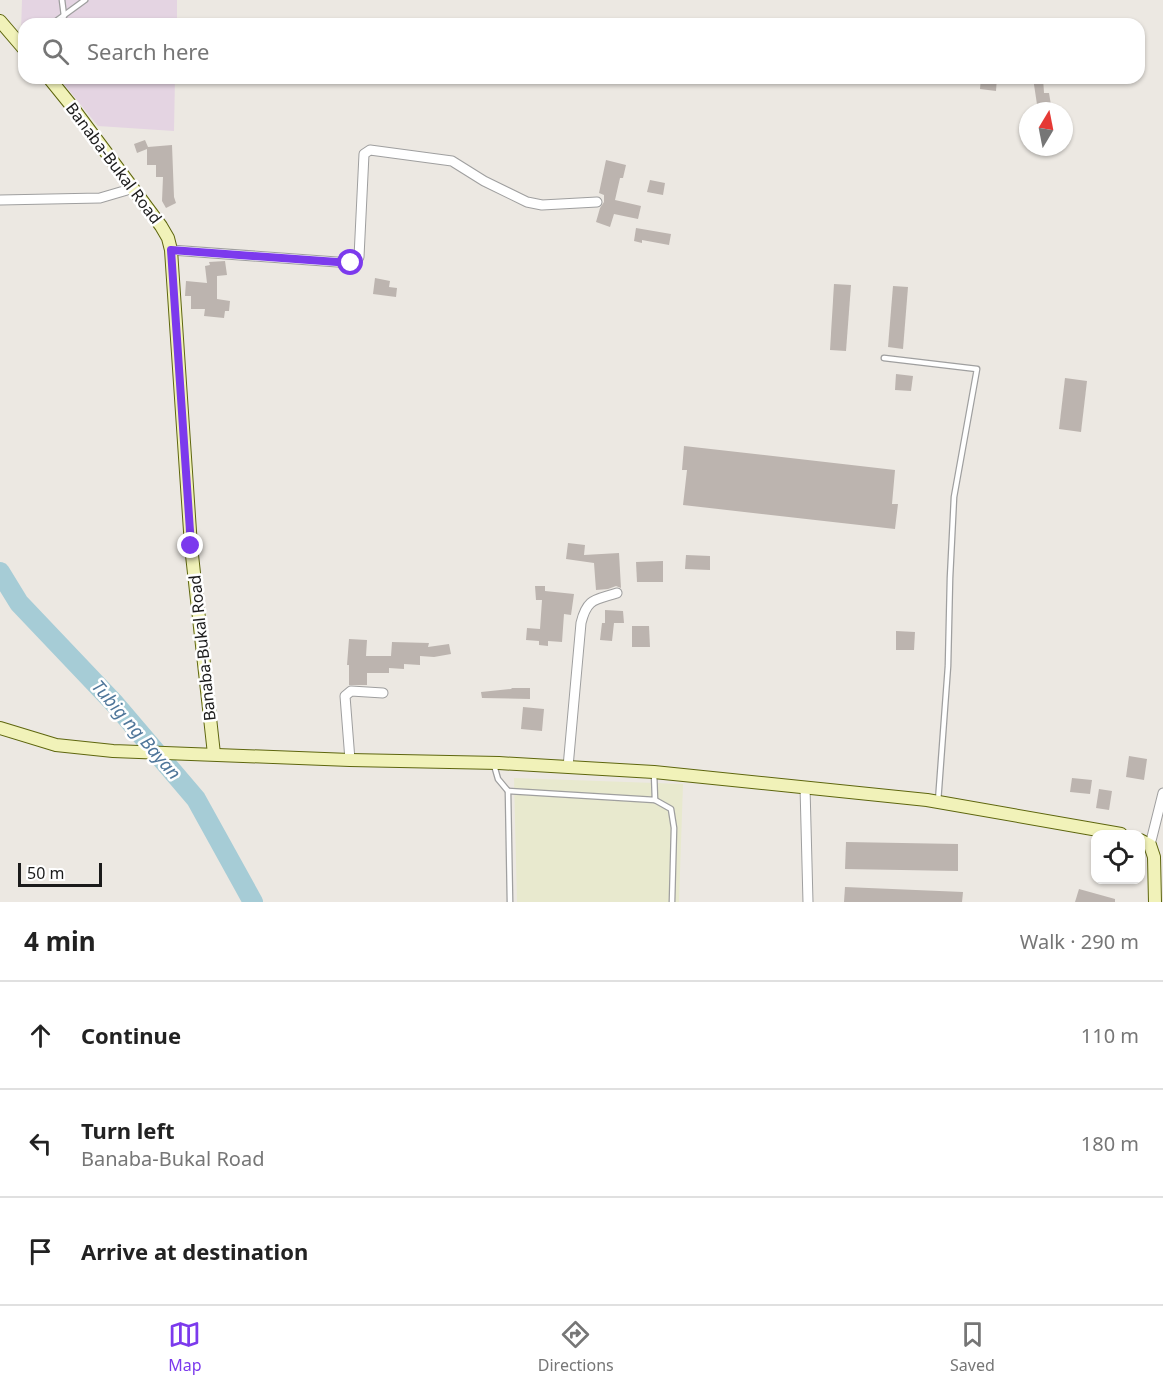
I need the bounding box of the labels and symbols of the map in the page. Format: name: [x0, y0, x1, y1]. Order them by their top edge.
street label: Banaba-Bukal Road: [61, 98, 167, 228]
north arrow: [1019, 102, 1073, 156]
route start: [337, 249, 363, 275]
route end: [177, 532, 203, 558]
street label: Banaba-Bukal Road: [183, 574, 221, 722]
water label: Tubig ng Bayan: [87, 675, 187, 784]
scale bar: [18, 860, 102, 888]

